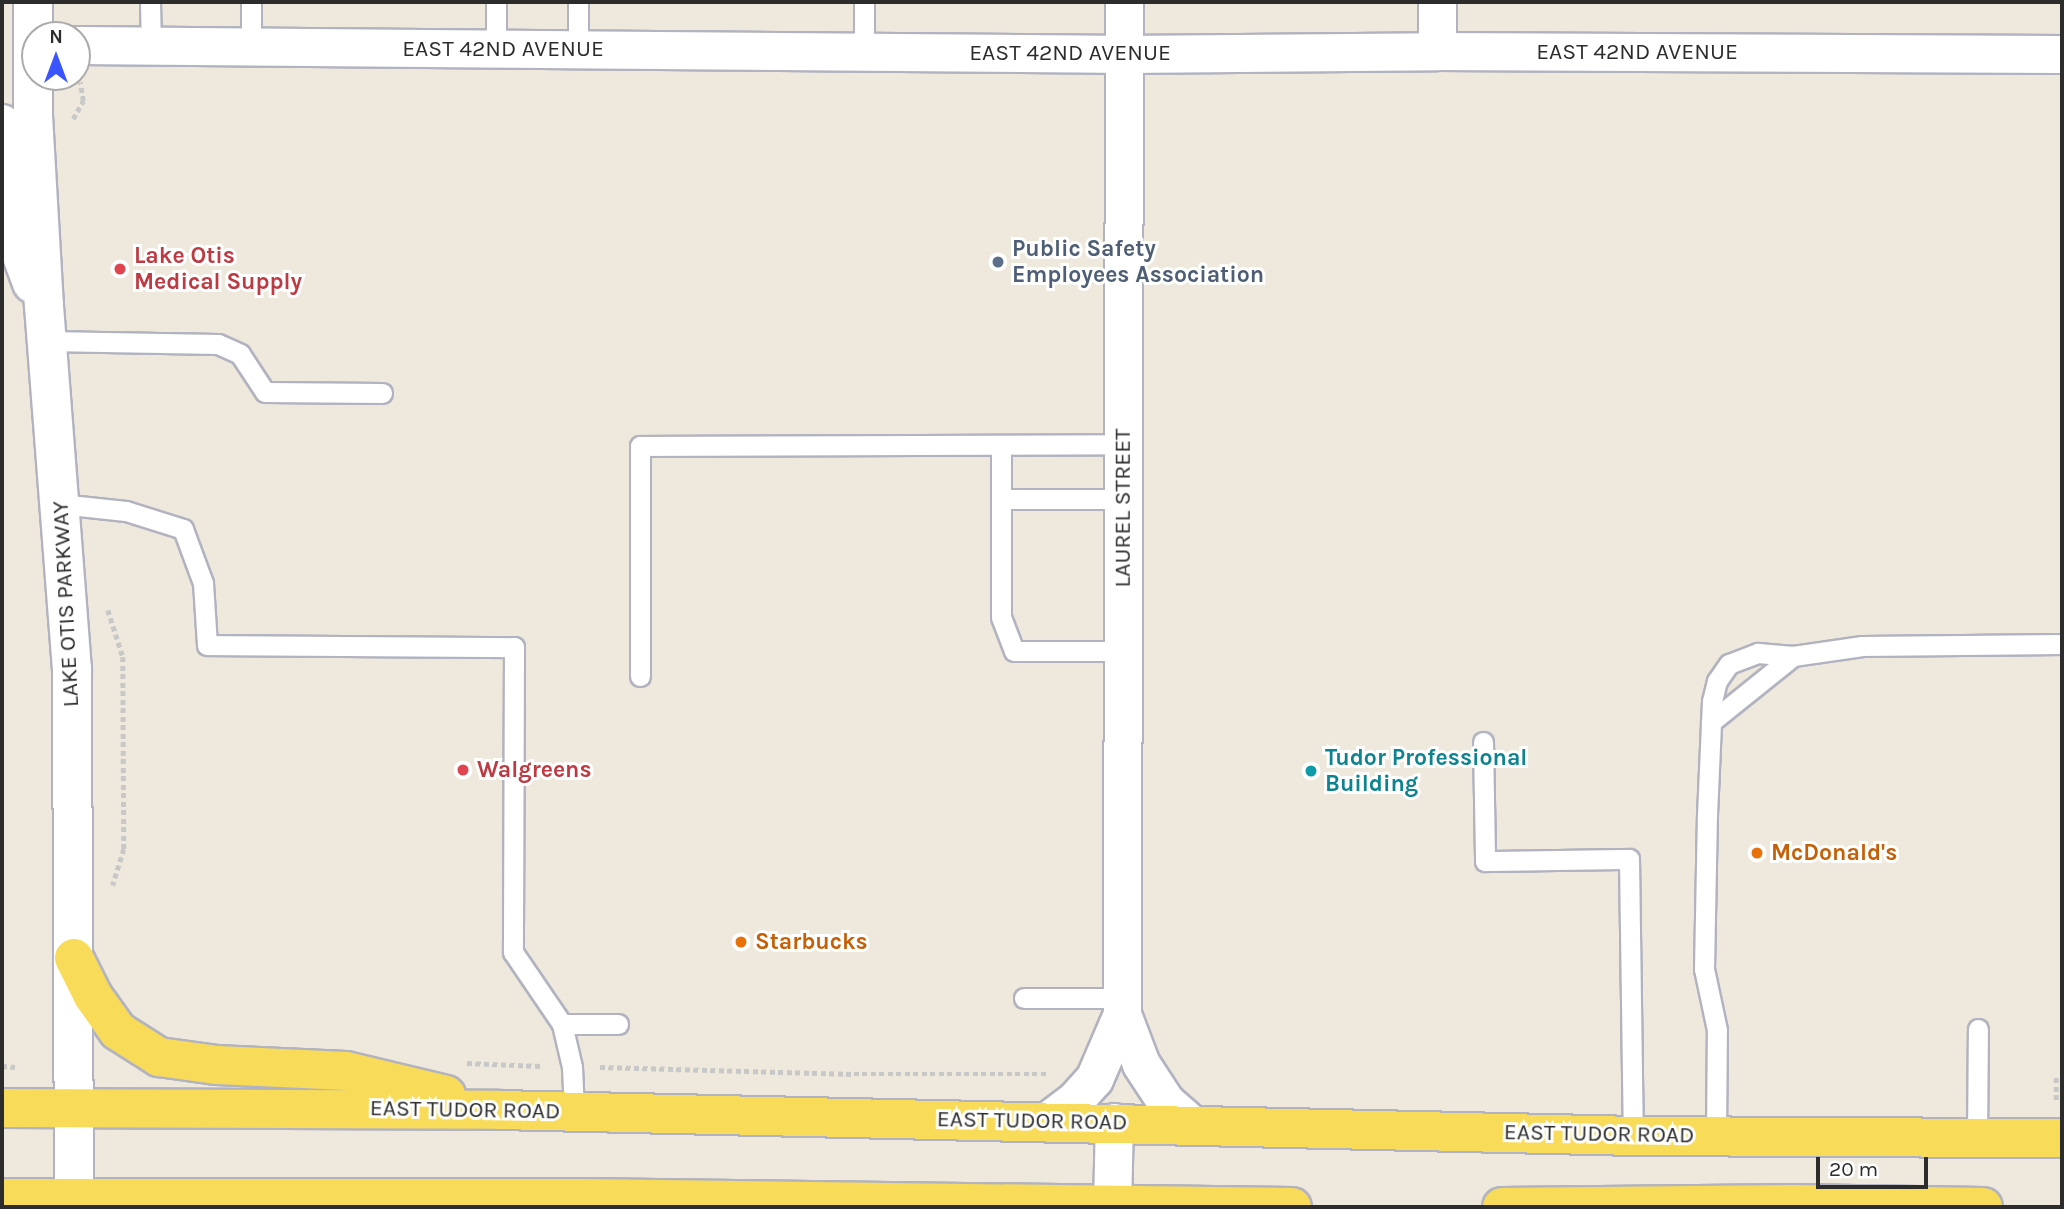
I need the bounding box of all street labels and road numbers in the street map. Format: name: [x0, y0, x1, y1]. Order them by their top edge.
street label: EAST 42ND AVENUE: [402, 35, 604, 63]
street label: EAST 42ND AVENUE: [1536, 38, 1738, 66]
street label: EAST 42ND AVENUE: [969, 39, 1171, 67]
street label: LAUREL STREET: [1109, 428, 1137, 588]
street label: LAKE OTIS PARKWAY: [47, 500, 85, 708]
street label: EAST TUDOR ROAD: [370, 1095, 560, 1125]
street label: EAST TUDOR ROAD: [937, 1106, 1127, 1136]
street label: EAST TUDOR ROAD: [1504, 1119, 1694, 1149]

